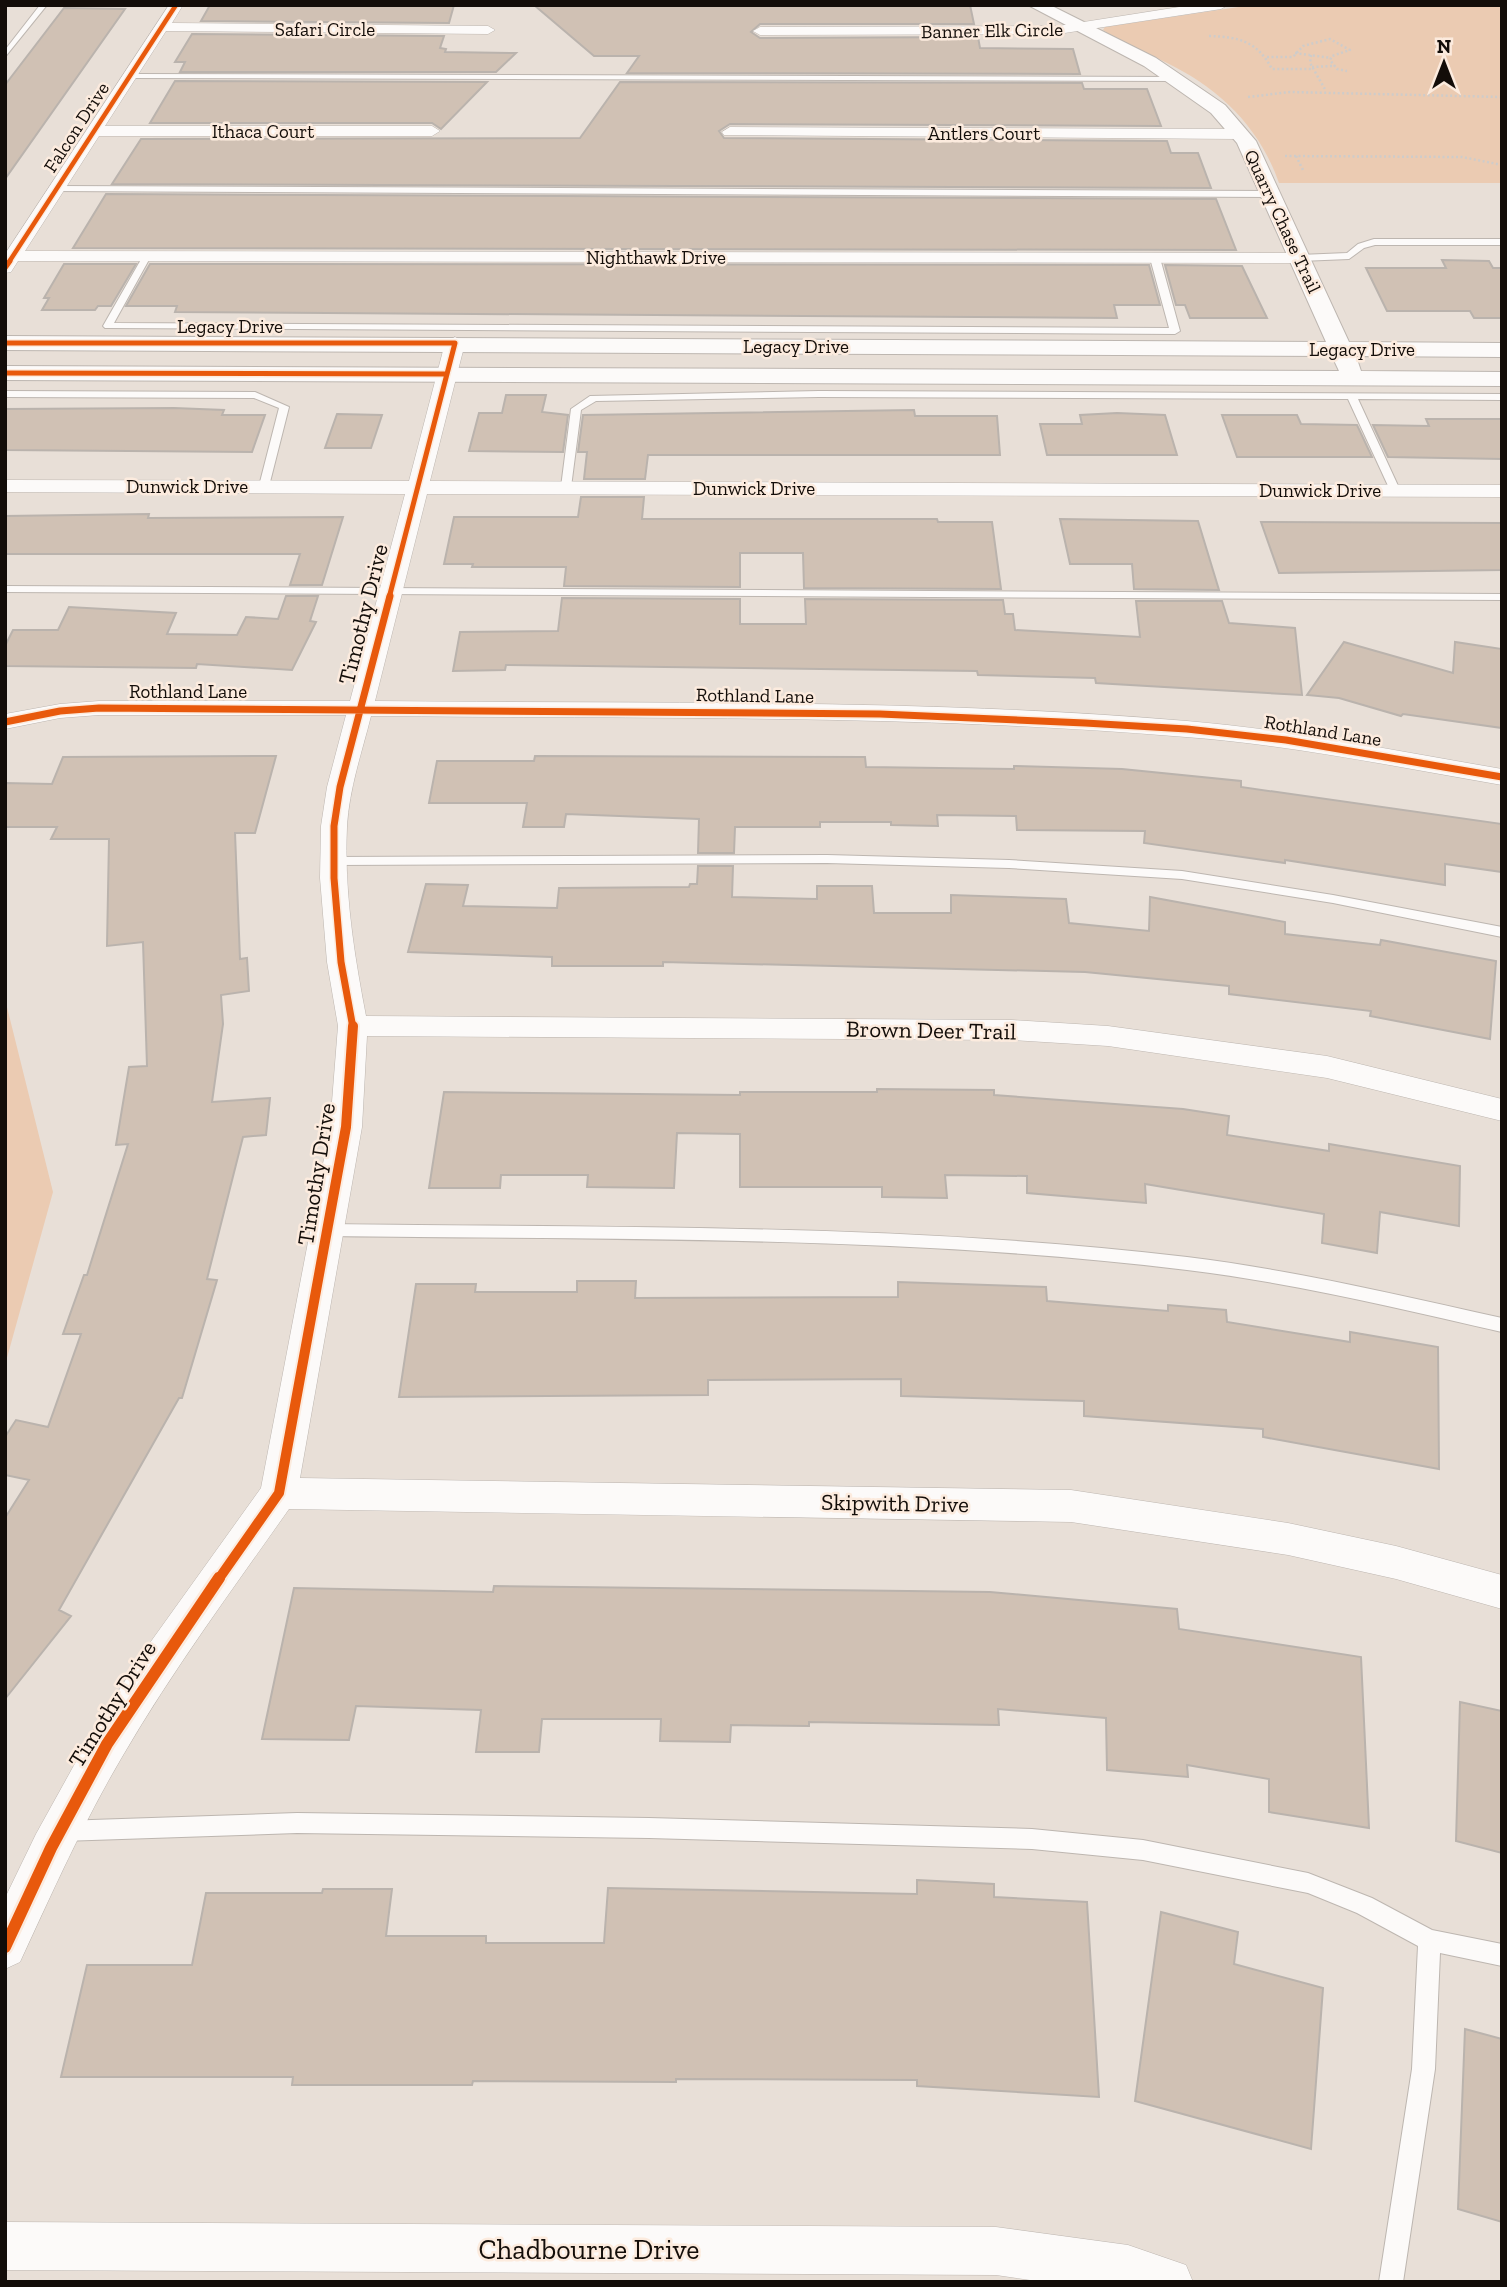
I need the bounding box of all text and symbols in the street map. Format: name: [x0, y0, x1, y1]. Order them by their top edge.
street label: Safari Circle: [275, 18, 375, 41]
street label: Banner Elk Circle: [921, 18, 1063, 43]
north arrow: [1409, 28, 1479, 98]
text: N: [1437, 35, 1451, 58]
street label: Falcon Drive: [39, 78, 114, 177]
street label: Ithaca Court: [212, 120, 314, 143]
street label: Antlers Court: [928, 122, 1040, 145]
street label: Quarry Chase Trail: [1239, 146, 1326, 297]
street label: Nighthawk Drive: [586, 246, 726, 269]
street label: Legacy Drive: [177, 315, 283, 338]
street label: Legacy Drive: [743, 335, 849, 358]
street label: Legacy Drive: [1309, 338, 1415, 361]
street label: Dunwick Drive: [126, 475, 248, 498]
street label: Dunwick Drive: [693, 477, 815, 500]
street label: Dunwick Drive: [1259, 479, 1381, 502]
street label: Timothy Drive: [332, 541, 394, 687]
street label: Rothland Lane: [129, 680, 247, 703]
street label: Rothland Lane: [696, 683, 814, 708]
street label: Rothland Lane: [1263, 710, 1383, 751]
street label: Brown Deer Trail: [846, 1015, 1016, 1045]
street label: Timothy Drive: [291, 1101, 341, 1247]
street label: Skipwith Drive: [821, 1488, 969, 1518]
street label: Timothy Drive: [62, 1636, 162, 1772]
street label: Chadbourne Drive: [479, 2233, 699, 2266]

